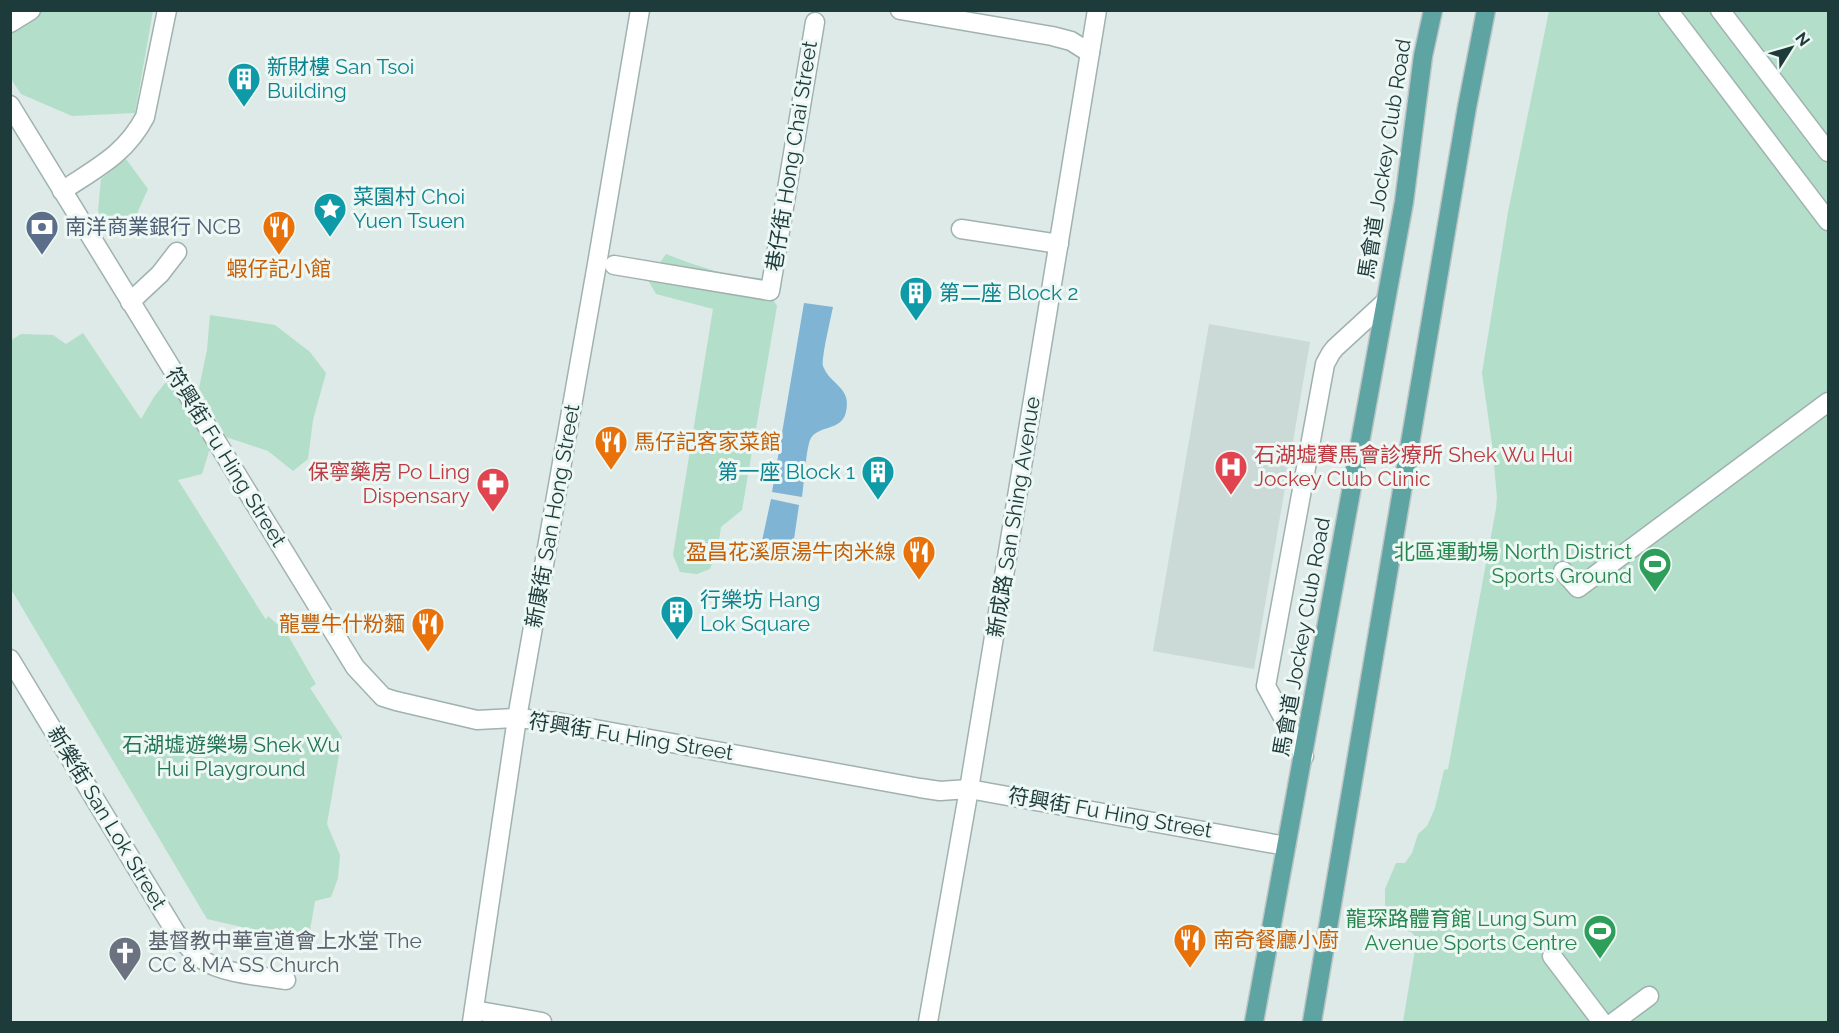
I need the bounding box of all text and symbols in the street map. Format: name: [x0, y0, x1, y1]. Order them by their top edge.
north arrow: [1761, 18, 1821, 78]
text: N: [1791, 29, 1814, 50]
street label: 馬會道 Jockey Club Road: [1353, 37, 1416, 281]
street label: 巷仔街 Hong Chai Street: [761, 39, 822, 273]
place label: 新財樓 San Tsoi Building: [267, 54, 414, 103]
building icon: 新財樓 San Tsoi Building: [226, 61, 262, 108]
place label: 菜園村 Choi Yuen Tsuen: [353, 184, 465, 233]
place icon: 菜園村 Choi Yuen Tsuen: [312, 191, 348, 238]
bank icon: 南洋商業銀行 NCB: [24, 209, 60, 256]
restaurant icon: 蝦仔記小館: [261, 209, 297, 256]
place label: 南洋商業銀行 NCB: [65, 214, 241, 239]
place label: 蝦仔記小館: [227, 256, 332, 281]
building icon: 第二座 Block 2: [898, 275, 934, 322]
place label: 第二座 Block 2: [939, 280, 1079, 305]
street label: 符興街 Fu Hing Street: [161, 362, 292, 551]
street label: 新成路 San Shing Avenue: [982, 395, 1045, 639]
street label: 新康街 San Hong Street: [521, 402, 585, 630]
restaurant icon: 馬仔記客家菜館: [593, 424, 629, 471]
place label: 馬仔記客家菜館: [634, 429, 781, 454]
place label: 石湖墟賽馬會診療所 Shek Wu Hui Jockey Club Clinic: [1254, 442, 1573, 491]
hospital icon: 石湖墟賽馬會診療所 Shek Wu Hui Jockey Club Clinic: [1213, 449, 1249, 496]
building icon: 第一座 Block 1: [860, 454, 896, 501]
place label: 保寧藥房 Po Ling Dispensary: [308, 459, 470, 508]
place label: 第一座 Block 1: [717, 459, 855, 484]
pharmacy icon: 保寧藥房 Po Ling Dispensary: [475, 466, 511, 513]
street label: 馬會道 Jockey Club Road: [1268, 515, 1335, 758]
restaurant icon: 盈昌花溪原湯牛肉米線: [901, 534, 937, 581]
place label: 盈昌花溪原湯牛肉米線: [686, 539, 896, 564]
place label: 北區運動場 North District Sports Ground: [1394, 539, 1632, 588]
sports icon: 北區運動場 North District Sports Ground: [1637, 546, 1673, 593]
place label: 行樂坊 Hang Lok Square: [700, 587, 820, 636]
building icon: 行樂坊 Hang Lok Square: [659, 594, 695, 641]
restaurant icon: 龍豐牛什粉麵: [410, 606, 446, 653]
place label: 龍豐牛什粉麵: [279, 611, 405, 636]
street label: 符興街 Fu Hing Street: [527, 708, 735, 765]
street label: 新樂街 San Lok Street: [43, 722, 172, 914]
park label: 石湖墟遊樂場 Shek Wu Hui Playground: [122, 732, 340, 781]
street label: 符興街 Fu Hing Street: [1006, 782, 1214, 843]
place label: 龍琛路體育館 Lung Sum Avenue Sports Centre: [1346, 906, 1577, 955]
sports icon: 龍琛路體育館 Lung Sum Avenue Sports Centre: [1582, 913, 1618, 960]
restaurant icon: 南奇餐廳小廚: [1172, 922, 1208, 969]
place label: 南奇餐廳小廚: [1213, 927, 1339, 952]
place label: 基督教中華宣道會上水堂 The CC & MA SS Church: [148, 928, 422, 977]
church icon: 基督教中華宣道會上水堂 The CC & MA SS Church: [107, 935, 143, 982]

